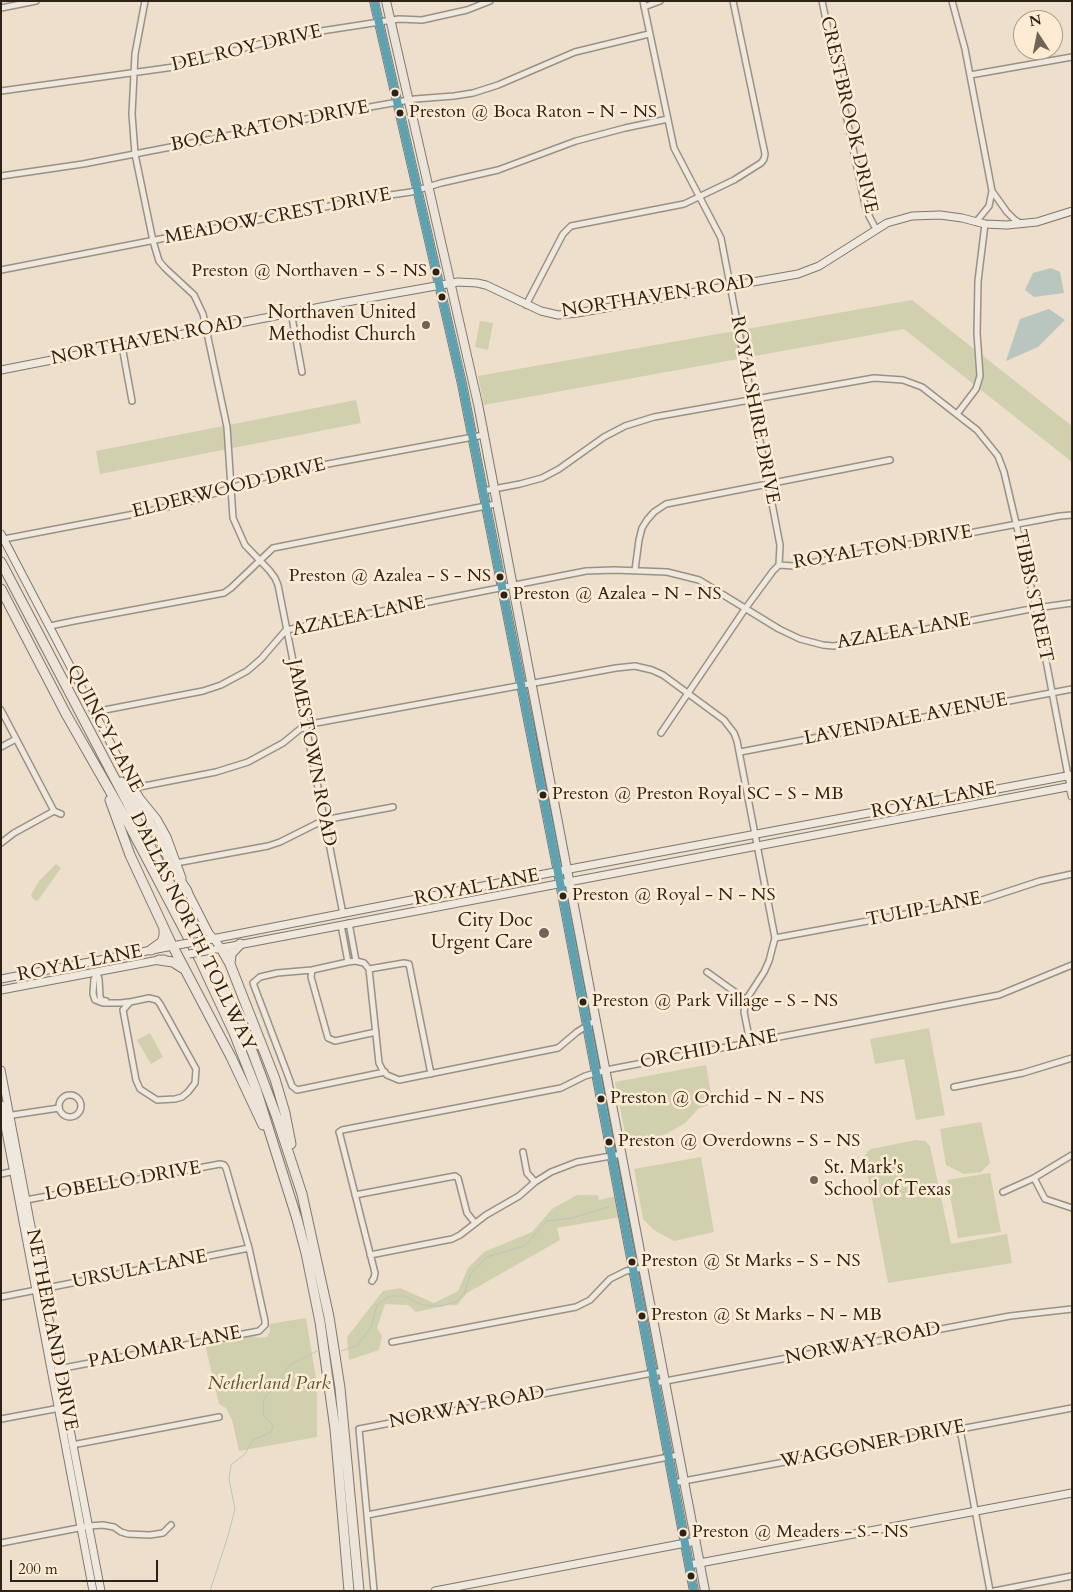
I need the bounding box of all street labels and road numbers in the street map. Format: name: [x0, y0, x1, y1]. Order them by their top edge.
street label: CRESTBROOK DRIVE: [814, 14, 882, 216]
street label: DEL ROY DRIVE: [170, 21, 324, 77]
street label: BOCA RATON DRIVE: [169, 97, 371, 157]
street label: MEADOW CREST DRIVE: [163, 184, 393, 250]
street label: NORTHAVEN ROAD: [560, 271, 756, 323]
street label: NORTHAVEN ROAD: [49, 311, 245, 371]
street label: ROYALSHIRE DRIVE: [725, 314, 783, 506]
street label: ELDERWOOD DRIVE: [130, 454, 328, 524]
street label: ROYALTON DRIVE: [792, 521, 974, 575]
street label: TIBBS STREET: [1007, 528, 1057, 664]
street label: AZALEA LANE: [290, 592, 428, 642]
street label: AZALEA LANE: [835, 609, 973, 655]
street label: JAMESTOWN ROAD: [282, 657, 340, 849]
street label: QUINCY LANE: [61, 661, 147, 797]
street label: LAVENDALE AVENUE: [802, 689, 1010, 751]
street label: ROYAL LANE: [870, 778, 998, 824]
street label: DALLAS NORTH TOLLWAY: [124, 809, 260, 1055]
street label: ROYAL LANE: [413, 865, 541, 911]
street label: TULIP LANE: [865, 888, 983, 932]
street label: ROYAL LANE: [16, 941, 144, 987]
street label: ORCHID LANE: [638, 1025, 780, 1075]
street label: LOBELLO DRIVE: [43, 1157, 203, 1207]
street label: NETHERLAND DRIVE: [20, 1227, 82, 1433]
street label: URSULA LANE: [71, 1246, 209, 1294]
street label: NORWAY ROAD: [783, 1318, 943, 1370]
street label: PALOMAR LANE: [87, 1322, 243, 1374]
street label: NORWAY ROAD: [387, 1382, 547, 1434]
street label: WAGGONER DRIVE: [779, 1416, 967, 1474]

